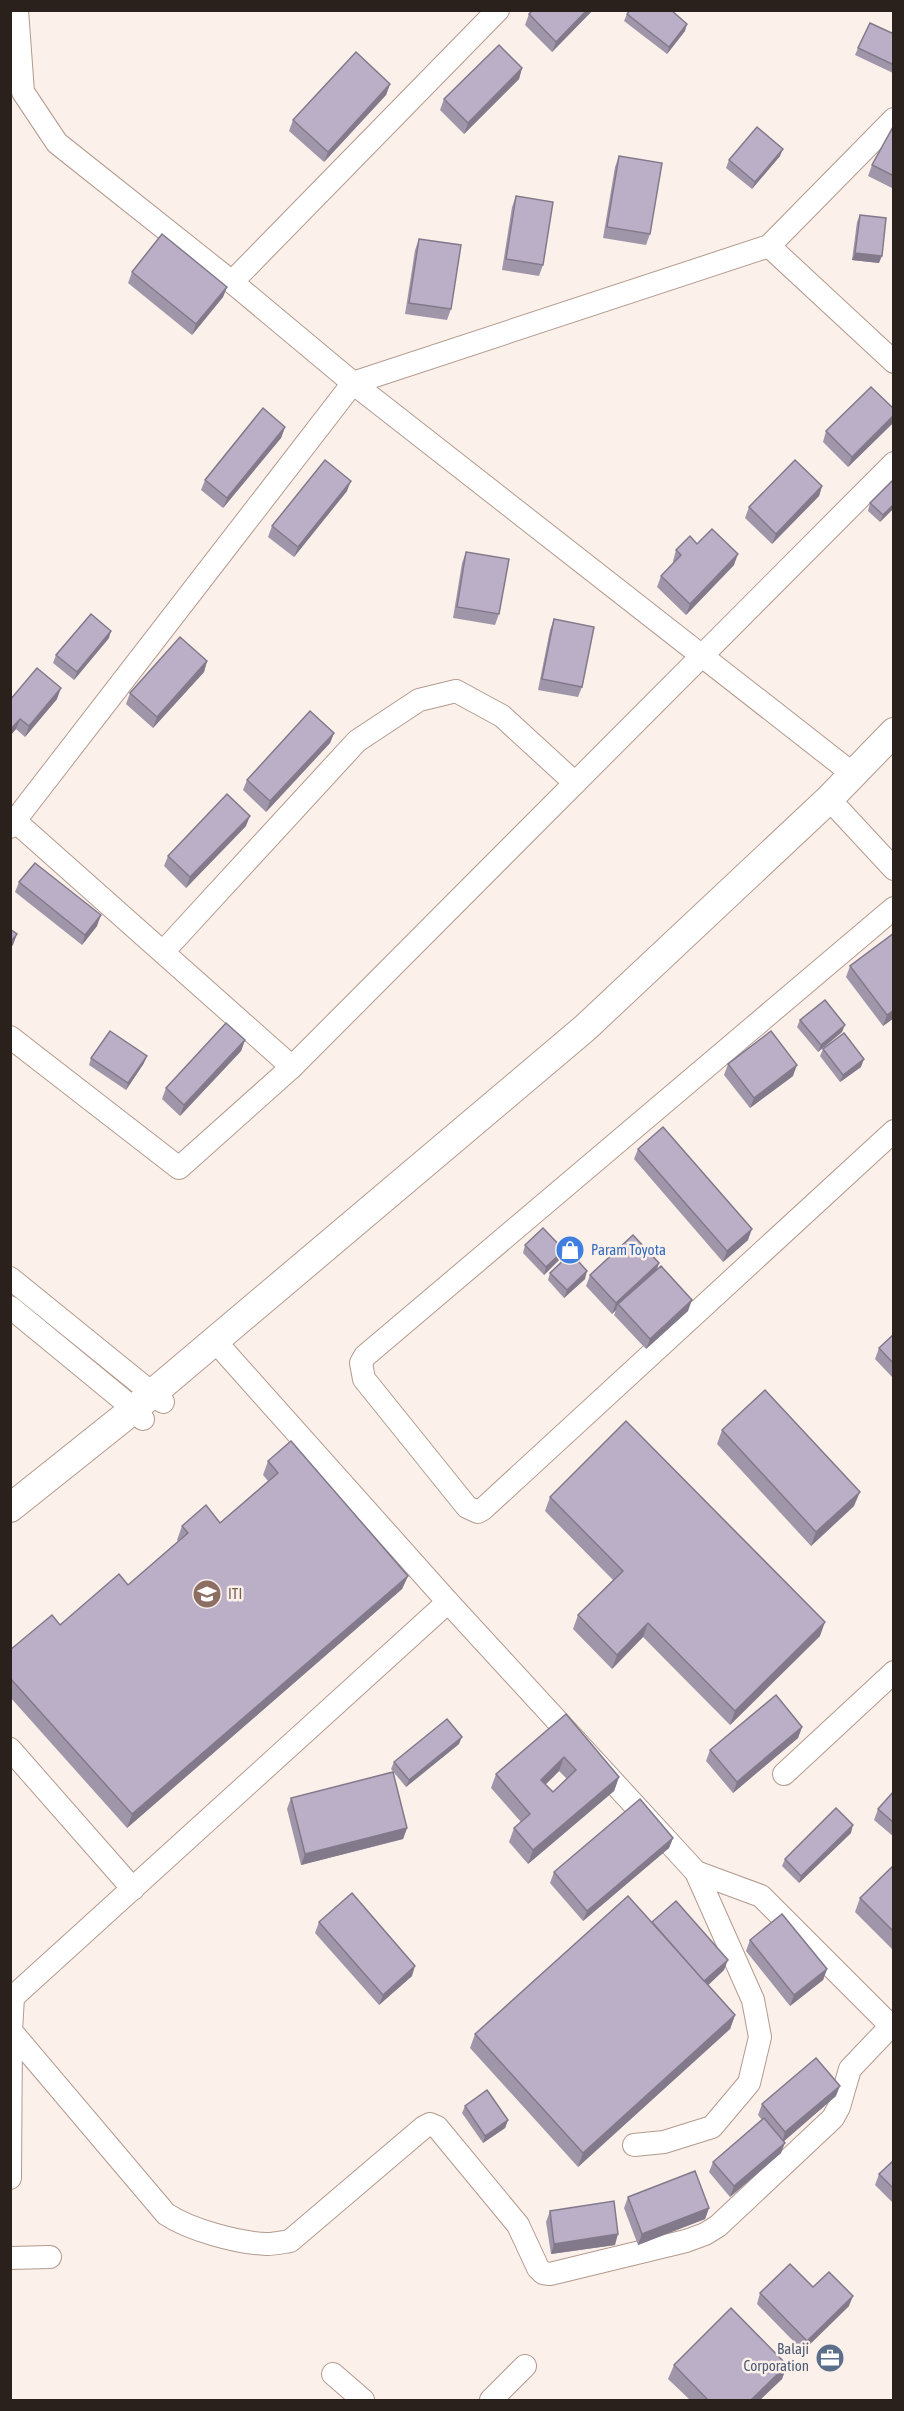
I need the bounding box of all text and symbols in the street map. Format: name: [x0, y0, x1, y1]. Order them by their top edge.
shop icon: Param Toyota: [554, 1234, 586, 1266]
place label: Param Toyota: [591, 1241, 666, 1258]
school or university icon: ITI: [191, 1578, 223, 1610]
place label: ITI: [228, 1585, 242, 1602]
place label: Balaji Corporation: [743, 2340, 809, 2374]
office icon: Balaji Corporation: [814, 2342, 846, 2374]

